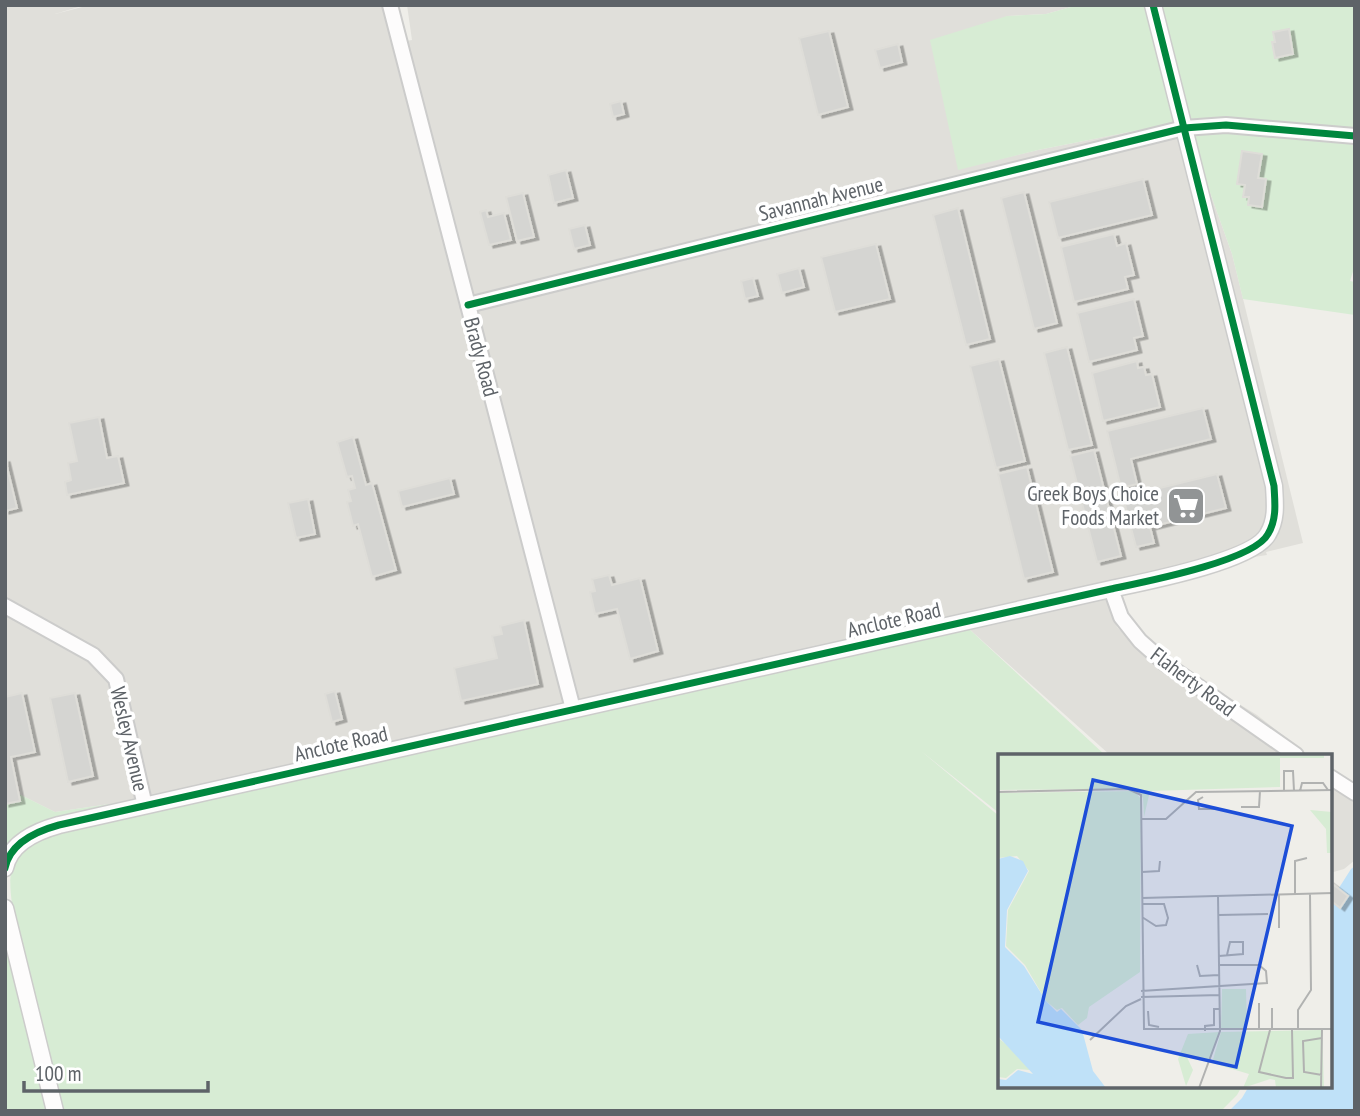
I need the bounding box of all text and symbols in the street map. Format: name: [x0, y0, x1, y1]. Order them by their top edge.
street label: Savannah Avenue: [756, 170, 886, 227]
street label: Brady Road: [458, 314, 505, 399]
place label: Greek Boys Choice Foods Market: [1027, 480, 1159, 531]
supermarket icon: Greek Boys Choice Foods Market: [1165, 485, 1207, 527]
street label: Anclote Road: [844, 596, 943, 643]
street label: Flaherty Road: [1146, 641, 1241, 722]
street label: Wesley Avenue: [104, 684, 155, 794]
street label: Anclote Road: [291, 720, 390, 767]
inset map: [998, 754, 1332, 1088]
scale bar: [24, 1050, 208, 1094]
text: 100 m: [35, 1060, 81, 1087]

